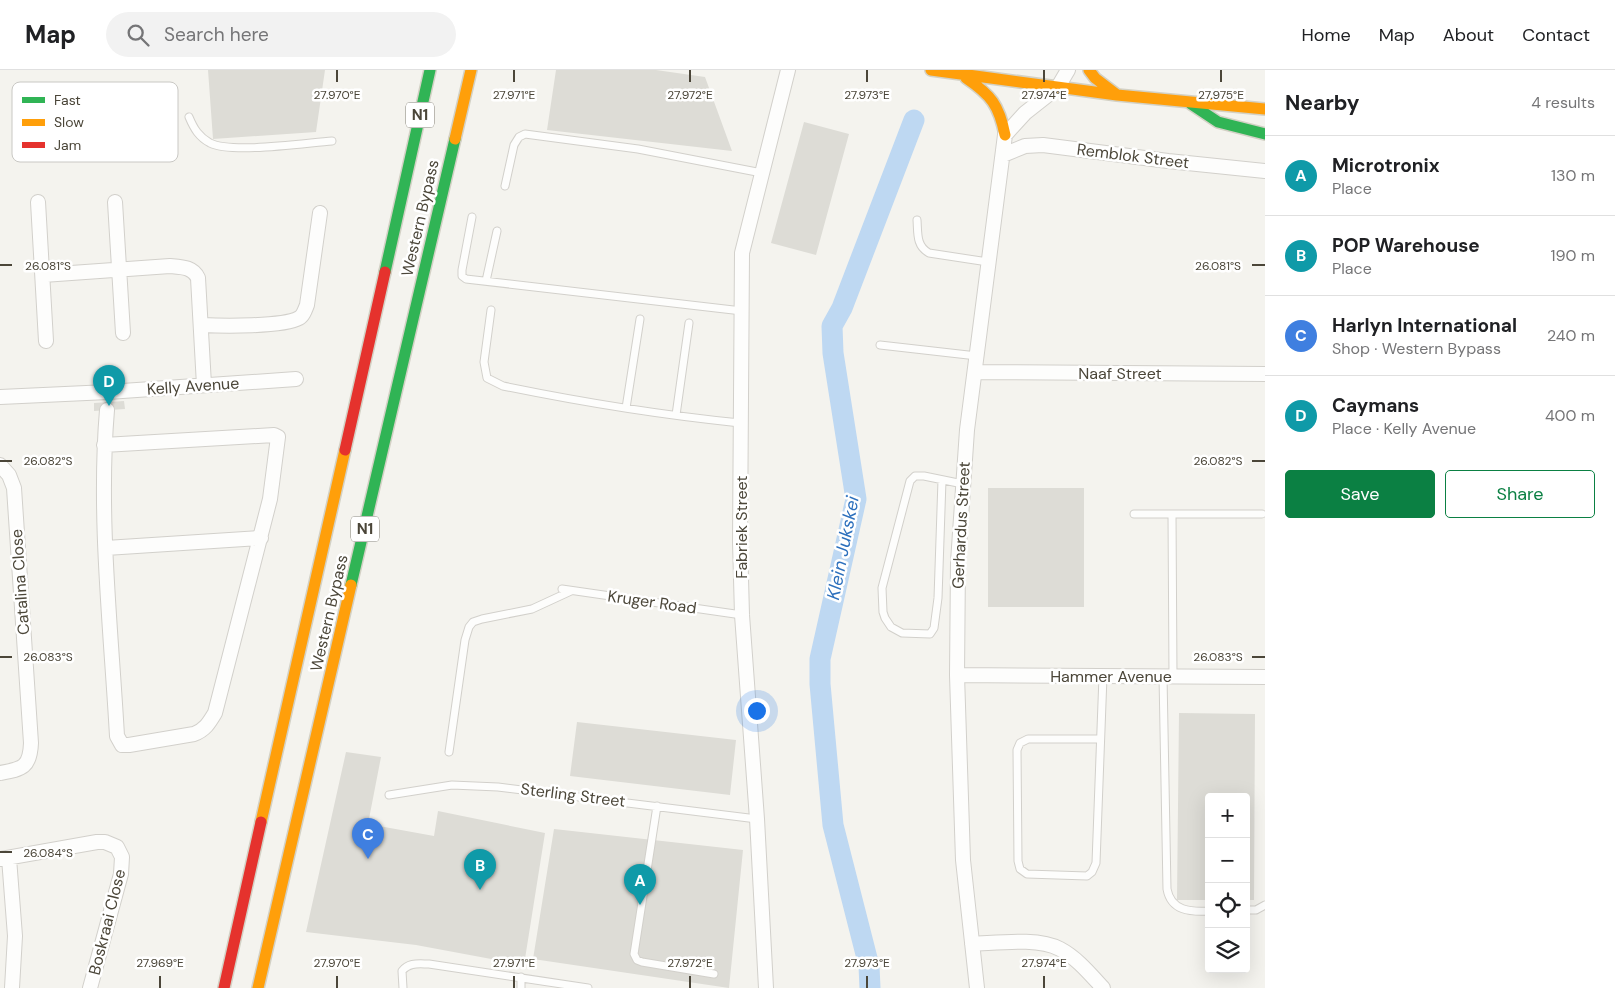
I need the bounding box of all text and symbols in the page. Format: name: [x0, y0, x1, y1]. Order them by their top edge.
search box: [106, 12, 456, 57]
text: Map: [25, 19, 76, 50]
icon: search: [124, 21, 152, 49]
text: Search here: [164, 22, 269, 47]
text: Home: [1301, 23, 1351, 47]
text: Map: [1379, 23, 1415, 47]
text: About: [1443, 23, 1494, 47]
text: Contact: [1522, 23, 1590, 47]
legend: [12, 82, 178, 162]
text: 27.970°E: [314, 87, 361, 103]
text: 27.971°E: [493, 87, 536, 103]
text: 27.972°E: [667, 87, 713, 103]
text: 27.973°E: [844, 87, 890, 103]
text: 27.974°E: [1021, 87, 1067, 103]
text: 27.975°E: [1198, 87, 1244, 103]
text: Nearby: [1285, 89, 1359, 117]
text: Fast: [54, 91, 81, 109]
text: 4 results: [1531, 92, 1595, 113]
road number: N1: [406, 102, 434, 128]
text: Slow: [54, 113, 84, 131]
text: Jam: [54, 136, 81, 154]
street label: Remblok Street: [1076, 139, 1190, 173]
text: Microtronix: [1332, 153, 1440, 178]
street label: Western Bypass: [396, 158, 444, 278]
text: A: [1295, 165, 1307, 186]
text: 130 m: [1551, 165, 1595, 186]
text: Place: [1332, 178, 1372, 199]
text: POP Warehouse: [1332, 233, 1480, 258]
text: B: [1296, 245, 1306, 266]
text: 190 m: [1551, 245, 1595, 266]
text: 26.081°S: [25, 258, 71, 274]
text: 26.081°S: [1195, 258, 1241, 274]
text: Place: [1332, 258, 1372, 279]
text: Harlyn International: [1332, 313, 1517, 338]
text: C: [1295, 325, 1307, 346]
text: 240 m: [1547, 325, 1595, 346]
text: Shop · Western Bypass: [1332, 338, 1501, 359]
street label: Naaf Street: [1078, 363, 1162, 384]
pin: D: [93, 365, 125, 406]
street label: Kelly Avenue: [146, 372, 240, 400]
text: Caymans: [1332, 393, 1419, 418]
text: D: [1295, 405, 1307, 426]
text: 400 m: [1545, 405, 1595, 426]
text: Place · Kelly Avenue: [1332, 418, 1476, 439]
text: 26.082°S: [23, 453, 73, 469]
text: 26.082°S: [1193, 453, 1243, 469]
street label: Gerhardus Street: [947, 461, 975, 589]
button: Save: [1285, 470, 1435, 518]
button: Share: [1445, 470, 1595, 518]
street label: Fabriek Street: [731, 475, 752, 579]
water label: Klein Jukskei: [821, 493, 865, 602]
road number: N1: [351, 516, 379, 542]
street label: Catalina Close: [6, 528, 34, 636]
street label: Western Bypass: [305, 553, 353, 673]
street label: Kruger Road: [606, 585, 698, 619]
text: 26.083°S: [23, 649, 73, 665]
text: 26.083°S: [1193, 649, 1243, 665]
street label: Hammer Avenue: [1050, 666, 1172, 687]
your location: [744, 698, 770, 724]
street label: Sterling Street: [519, 778, 627, 812]
map controls: [1205, 793, 1250, 973]
button: +: [1205, 793, 1250, 838]
pin: C: [352, 818, 384, 859]
button: −: [1205, 838, 1250, 883]
text: 26.084°S: [23, 845, 73, 861]
pin: B: [464, 849, 496, 890]
pin: A: [624, 864, 656, 905]
street label: Boskraai Close: [84, 867, 130, 977]
button: locate: [1205, 883, 1250, 928]
button: layers: [1205, 928, 1250, 973]
text: 27.969°E: [136, 955, 184, 971]
text: 27.970°E: [314, 955, 361, 971]
text: 27.971°E: [493, 955, 536, 971]
text: 27.972°E: [667, 955, 713, 971]
text: 27.973°E: [844, 955, 890, 971]
text: 27.974°E: [1021, 955, 1067, 971]

